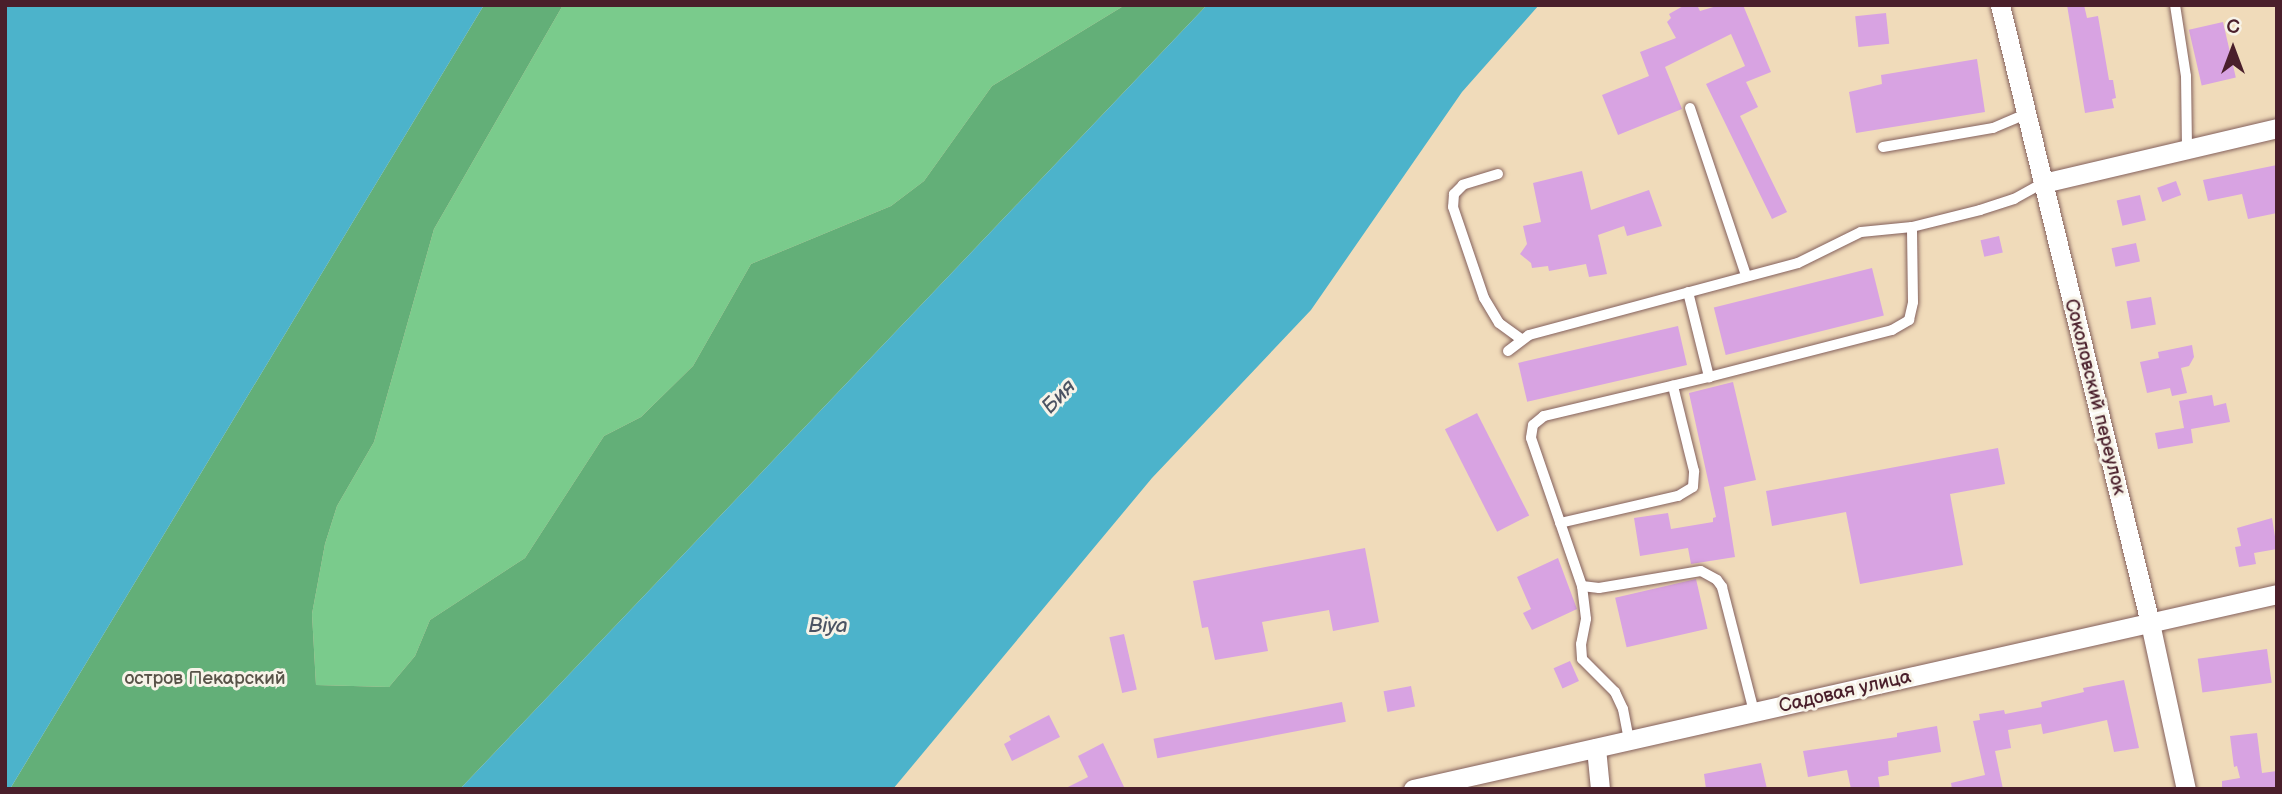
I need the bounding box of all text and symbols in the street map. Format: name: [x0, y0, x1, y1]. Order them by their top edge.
north arrow: [2198, 14, 2268, 84]
text: С: [2226, 16, 2240, 39]
street label: Соколовский переулок: [2060, 297, 2130, 497]
water label: Бия: [1037, 375, 1081, 419]
water label: Biya: [808, 613, 848, 639]
street label: Садовая улица: [1777, 666, 1913, 718]
park label: остров Пекарский: [124, 668, 286, 690]

